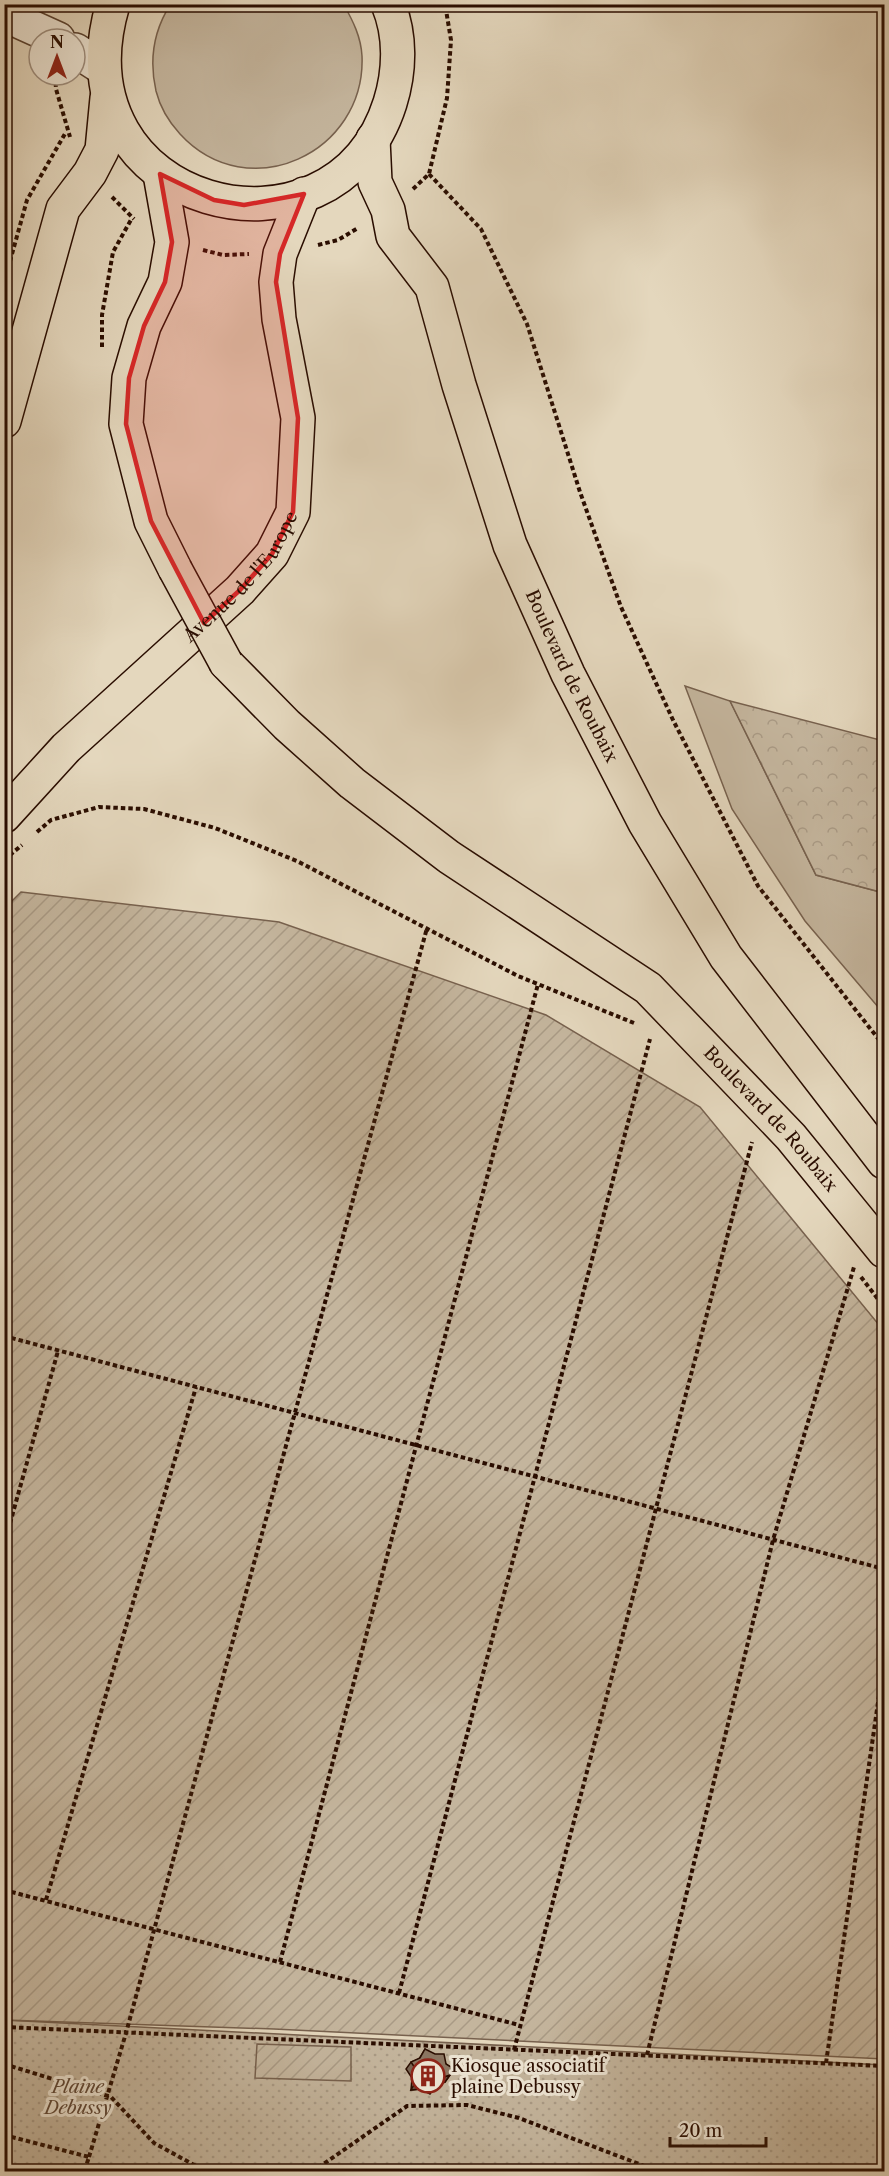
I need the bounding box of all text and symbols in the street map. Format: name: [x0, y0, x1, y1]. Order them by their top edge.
north arrow: [27, 27, 87, 87]
text: N: [50, 32, 64, 52]
street label: Avenue de l'Europe: [178, 508, 303, 648]
street label: Boulevard de Roubaix: [521, 586, 623, 766]
street label: Boulevard de Roubaix: [699, 1042, 843, 1197]
place label: Kiosque associatif plaine Debussy: [451, 2055, 608, 2098]
building icon: Kiosque associatif plaine Debussy: [410, 2058, 446, 2094]
park label: Plaine Debussy: [42, 2076, 112, 2119]
scale bar: [670, 2110, 766, 2148]
text: 20 m: [679, 2120, 723, 2142]

